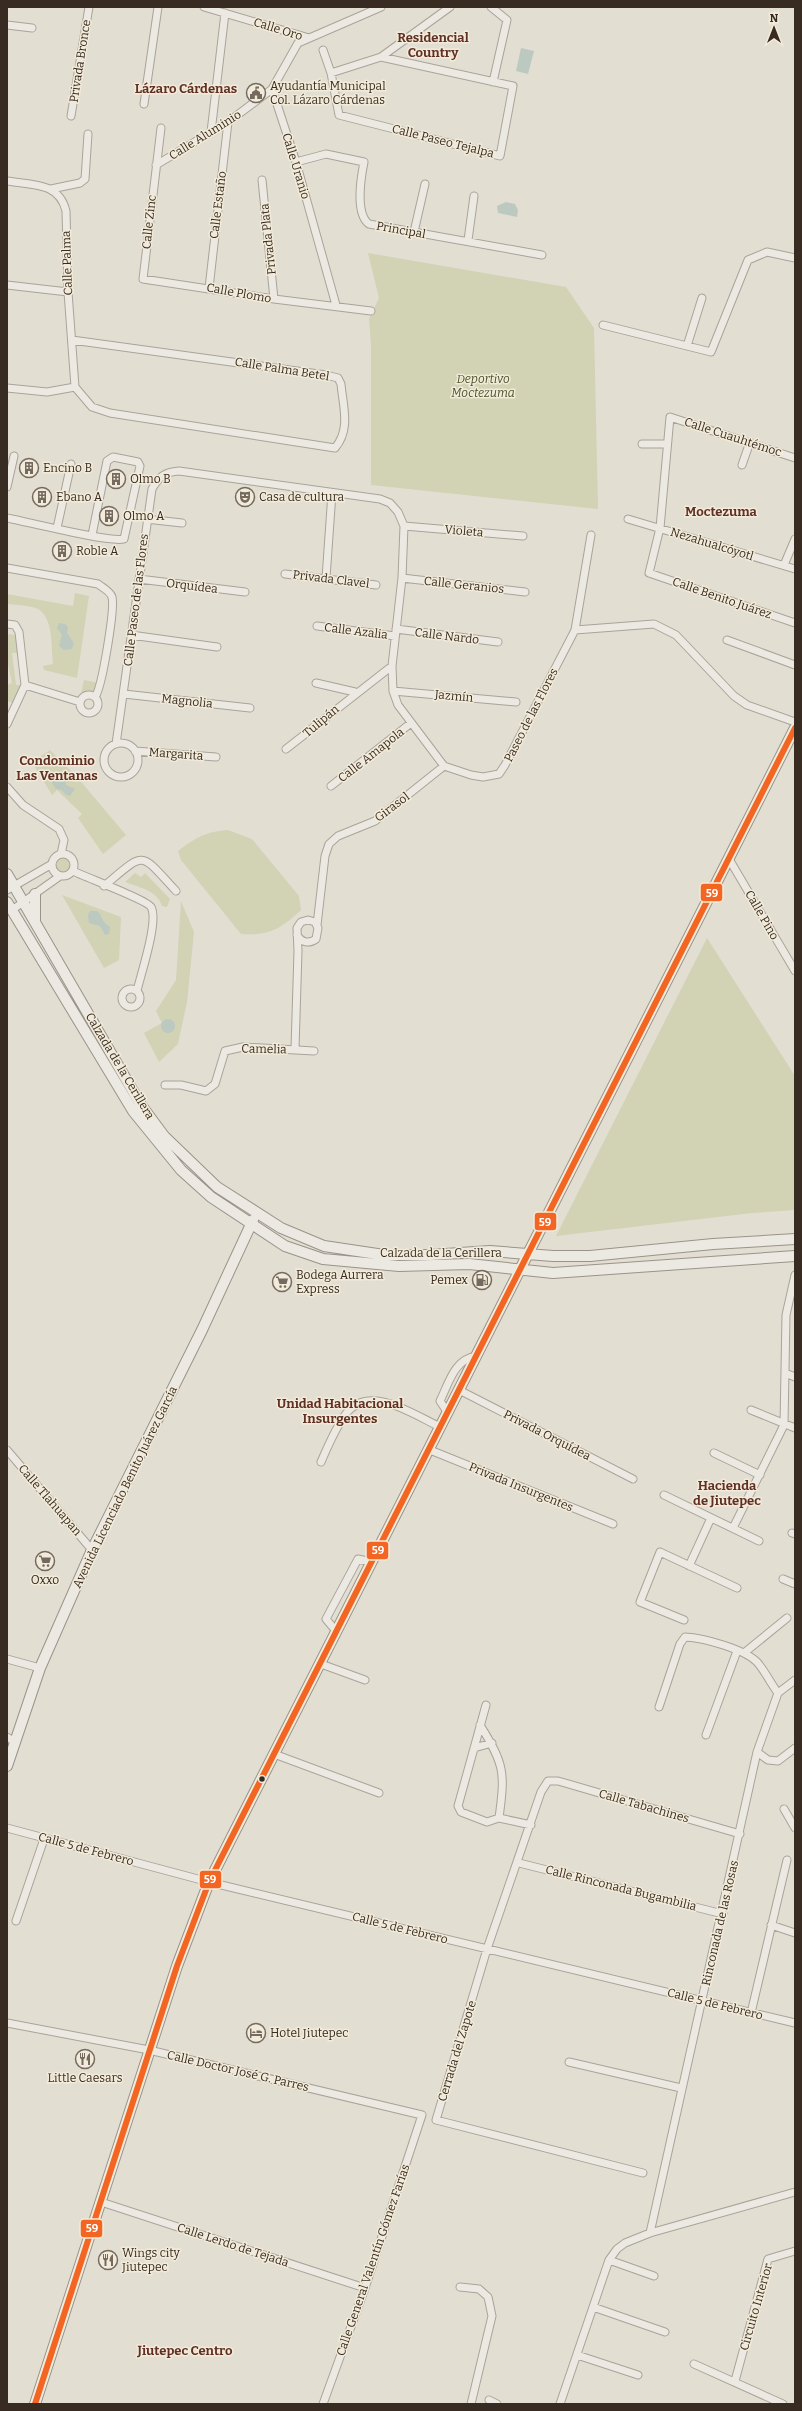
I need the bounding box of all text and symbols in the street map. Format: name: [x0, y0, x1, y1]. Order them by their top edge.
north arrow: [754, 8, 794, 48]
text: N: [770, 12, 779, 25]
street label: Calle Oro: [252, 15, 304, 43]
street label: Privada Bronce: [67, 19, 93, 103]
district label: Residencial Country: [397, 30, 469, 60]
place label: Ayudantía Municipal Col. Lázaro Cárdenas: [270, 79, 386, 107]
district label: Lázaro Cárdenas: [135, 81, 237, 96]
public building icon: Ayudantía Municipal Col. Lázaro Cárdenas: [245, 82, 267, 104]
street label: Calle Aluminio: [166, 107, 244, 163]
street label: Calle Paseo Tejalpa: [390, 122, 496, 161]
street label: Calle Uranio: [279, 131, 313, 201]
street label: Calle Estaño: [207, 170, 229, 240]
street label: Calle Zinc: [139, 194, 159, 250]
street label: Privada Plata: [257, 202, 279, 275]
street label: Principal: [375, 219, 427, 241]
street label: Calle Palma: [59, 230, 75, 296]
street label: Calle Plomo: [205, 280, 273, 306]
street label: Calle Palma Betel: [234, 355, 331, 383]
park label: Deportivo Moctezuma: [451, 372, 515, 400]
street label: Calle Cuauhtémoc: [683, 415, 783, 459]
building icon: Encino B: [18, 457, 40, 479]
place label: Encino B: [43, 461, 92, 475]
building icon: Olmo B: [105, 468, 127, 490]
place label: Olmo B: [130, 472, 171, 486]
building icon: Ebano A: [31, 486, 53, 508]
theatre icon: Casa de cultura: [234, 486, 256, 508]
place label: Ebano A: [56, 490, 103, 504]
place label: Casa de cultura: [259, 490, 344, 504]
district label: Moctezuma: [685, 504, 758, 519]
building icon: Olmo A: [98, 505, 120, 527]
place label: Olmo A: [123, 509, 165, 523]
street label: Violeta: [444, 522, 484, 540]
street label: Nezahualcóyotl: [669, 525, 756, 563]
street label: Calle Paseo de las Flores: [121, 533, 151, 667]
building icon: Roble A: [51, 540, 73, 562]
place label: Roble A: [76, 544, 119, 558]
street label: Privada Clavel: [292, 567, 371, 591]
street label: Calle Geranios: [423, 574, 505, 596]
street label: Calle Benito Juárez: [671, 574, 774, 622]
street label: Orquídea: [165, 576, 219, 596]
street label: Calle Azalia: [323, 620, 389, 642]
street label: Calle Nardo: [414, 625, 480, 647]
street label: Paseo de las Flores: [501, 666, 561, 764]
street label: Jazmín: [433, 687, 474, 705]
street label: Magnolia: [161, 691, 214, 711]
street label: Tulipán: [300, 702, 342, 740]
street label: Calle Amapola: [335, 725, 407, 785]
street label: Margarita: [148, 745, 204, 763]
district label: Condominio Las Ventanas: [16, 753, 98, 783]
street label: Girasol: [372, 789, 413, 825]
line badge: 59: [700, 883, 723, 902]
text: 59: [706, 887, 719, 900]
street label: Calle Pino: [742, 888, 782, 942]
street label: Calzada de la Cerillera: [83, 1010, 158, 1122]
street label: Camelia: [241, 1042, 287, 1056]
line badge: 59: [534, 1212, 557, 1231]
text: 59: [539, 1216, 552, 1229]
street label: Calzada de la Cerillera: [380, 1246, 502, 1260]
place label: Bodega Aurrera Express: [296, 1268, 384, 1296]
fuel station icon: Pemex: [471, 1269, 493, 1291]
supermarket icon: Bodega Aurrera Express: [271, 1271, 293, 1293]
place label: Pemex: [430, 1273, 468, 1287]
street label: Avenida Licenciado Benito Juárez García: [70, 1383, 180, 1590]
district label: Unidad Habitacional Insurgentes: [277, 1396, 403, 1426]
street label: Privada Orquídea: [501, 1407, 593, 1463]
street label: Privada Insurgentes: [467, 1460, 575, 1514]
street label: Calle Tlahuapan: [15, 1462, 85, 1539]
district label: Hacienda de Jiutepec: [693, 1478, 761, 1508]
line badge: 59: [366, 1541, 389, 1560]
text: 59: [372, 1544, 385, 1557]
supermarket icon: Oxxo: [34, 1550, 56, 1572]
place label: Oxxo: [31, 1573, 59, 1587]
unlabelled marker: [257, 1774, 267, 1784]
street label: Calle Tabachines: [597, 1786, 691, 1826]
street label: Calle 5 de Febrero: [37, 1830, 135, 1868]
street label: Rinconada de las Rosas: [699, 1859, 741, 1987]
street label: Calle Rinconada Bugambilia: [544, 1862, 698, 1914]
line badge: 59: [199, 1870, 222, 1889]
text: 59: [204, 1873, 217, 1886]
street label: Calle 5 de Febrero: [351, 1909, 449, 1947]
street label: Calle 5 de Febrero: [666, 1985, 764, 2023]
street label: Cerrada del Zapote: [435, 1999, 479, 2103]
hotel icon: Hotel Jiutepec: [245, 2022, 267, 2044]
place label: Hotel Jiutepec: [270, 2026, 348, 2040]
restaurant icon: Little Caesars: [74, 2048, 96, 2070]
street label: Calle Doctor José G. Parres: [166, 2048, 311, 2094]
place label: Little Caesars: [48, 2071, 123, 2085]
street label: Calle General Valentín Gómez Farías: [334, 2162, 413, 2358]
line badge: 59: [80, 2219, 103, 2238]
street label: Calle Lerdo de Tejada: [175, 2220, 291, 2270]
text: 59: [86, 2222, 99, 2235]
place label: Wings city Jiutepec: [121, 2246, 180, 2274]
restaurant icon: Wings city Jiutepec: [97, 2249, 119, 2271]
street label: Circuito Interior: [737, 2261, 775, 2352]
district label: Jiutepec Centro: [137, 2343, 233, 2358]

